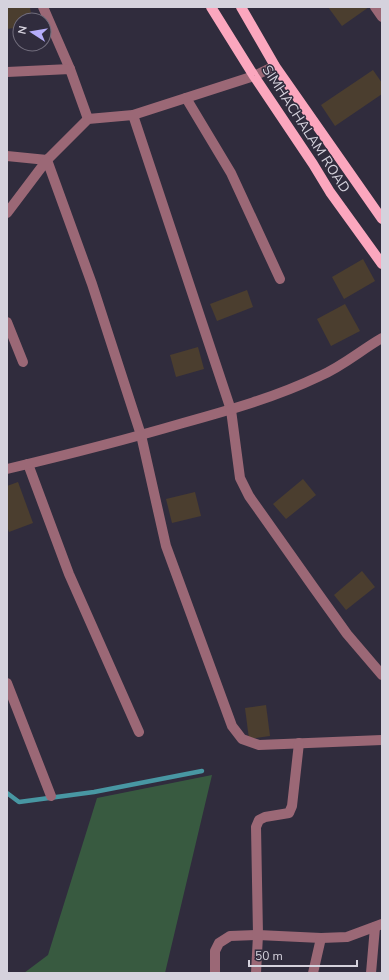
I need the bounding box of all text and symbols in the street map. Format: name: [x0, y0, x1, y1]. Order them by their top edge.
north arrow: [12, 12, 52, 52]
text: N: [15, 24, 31, 36]
street label: SIMHACHALAM ROAD: [258, 61, 354, 197]
scale bar: [249, 942, 357, 968]
text: 50 m: [255, 948, 283, 964]

